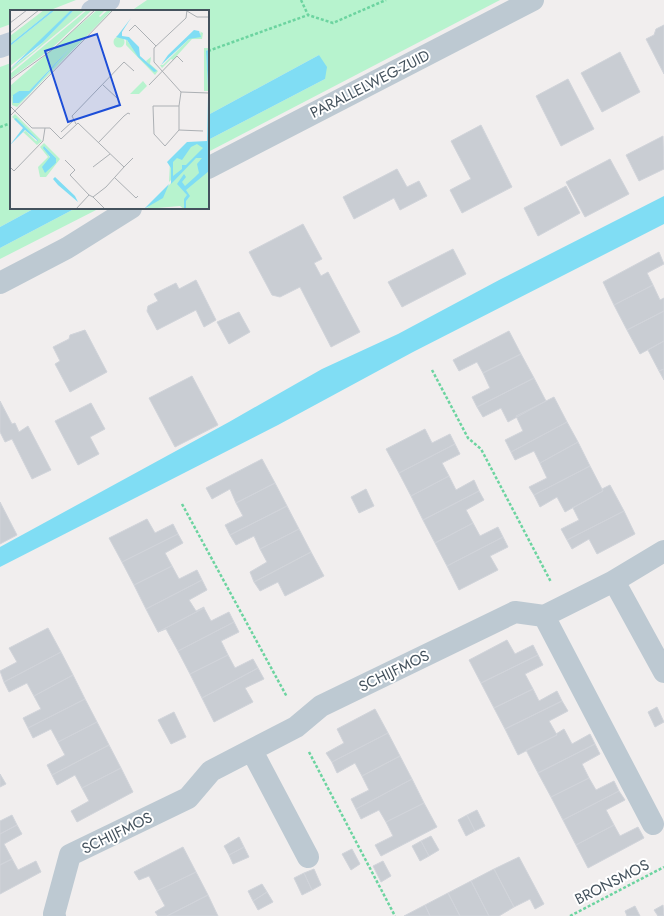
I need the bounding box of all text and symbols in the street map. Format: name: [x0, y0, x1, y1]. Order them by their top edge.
inset map: [10, 10, 209, 209]
street label: PARALLELWEG-ZUID: [306, 44, 434, 124]
street label: SCHIJFMOS: [355, 644, 433, 698]
street label: SCHIJFMOS: [78, 806, 156, 860]
street label: BRONSMOS: [571, 854, 653, 910]

